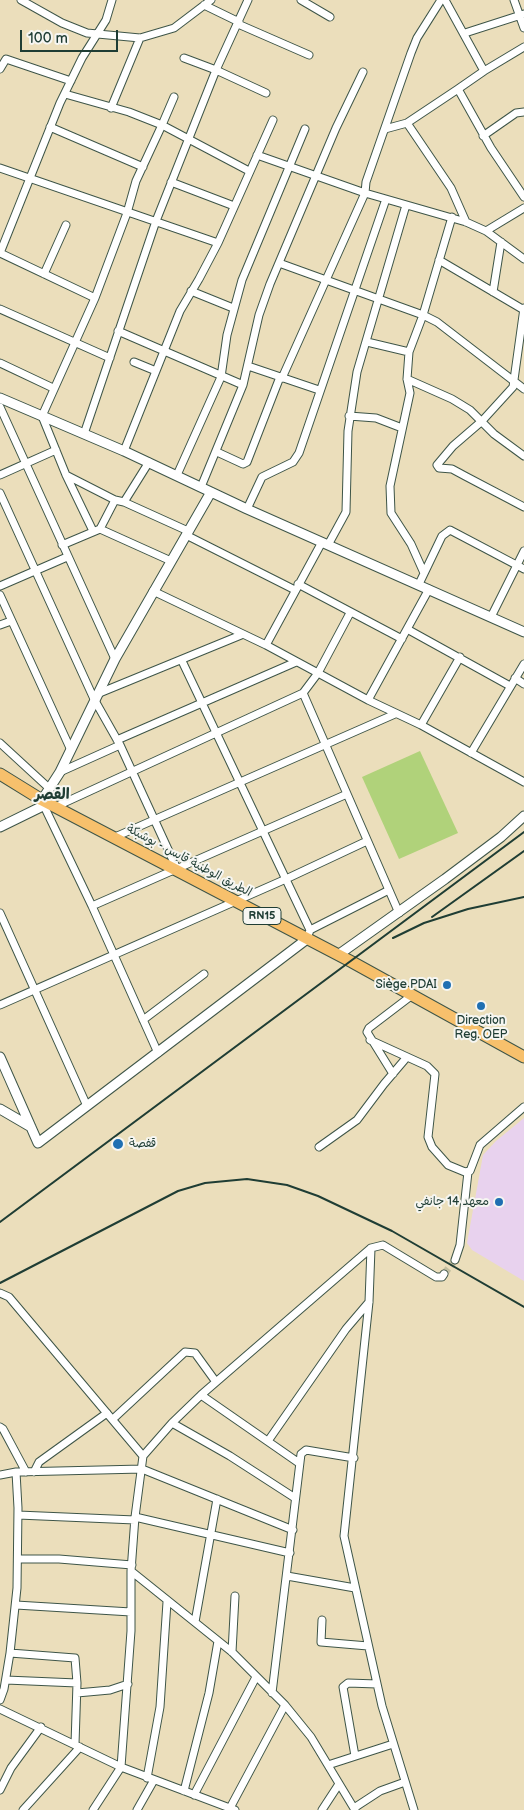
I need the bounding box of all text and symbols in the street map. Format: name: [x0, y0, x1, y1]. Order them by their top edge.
scale bar: [22, 20, 120, 52]
text: 100 m: [28, 29, 68, 48]
district label: القصر: [34, 786, 70, 804]
street label: الطريق الوطنية قابس - بوشبكة: [124, 822, 254, 900]
road number: RN15: [243, 908, 281, 924]
place label: Siège PDAI: [375, 978, 437, 992]
marker: Siège PDAI: [441, 979, 453, 991]
marker: Direction Reg. OEP: [475, 1000, 487, 1012]
place label: Direction Reg. OEP: [455, 1014, 507, 1042]
marker: قفصة: [111, 1137, 125, 1151]
place label: قفصة: [129, 1137, 156, 1151]
place label: معهد 14 جانفي: [416, 1195, 489, 1209]
marker: معهد 14 جانفي: [493, 1196, 505, 1208]

